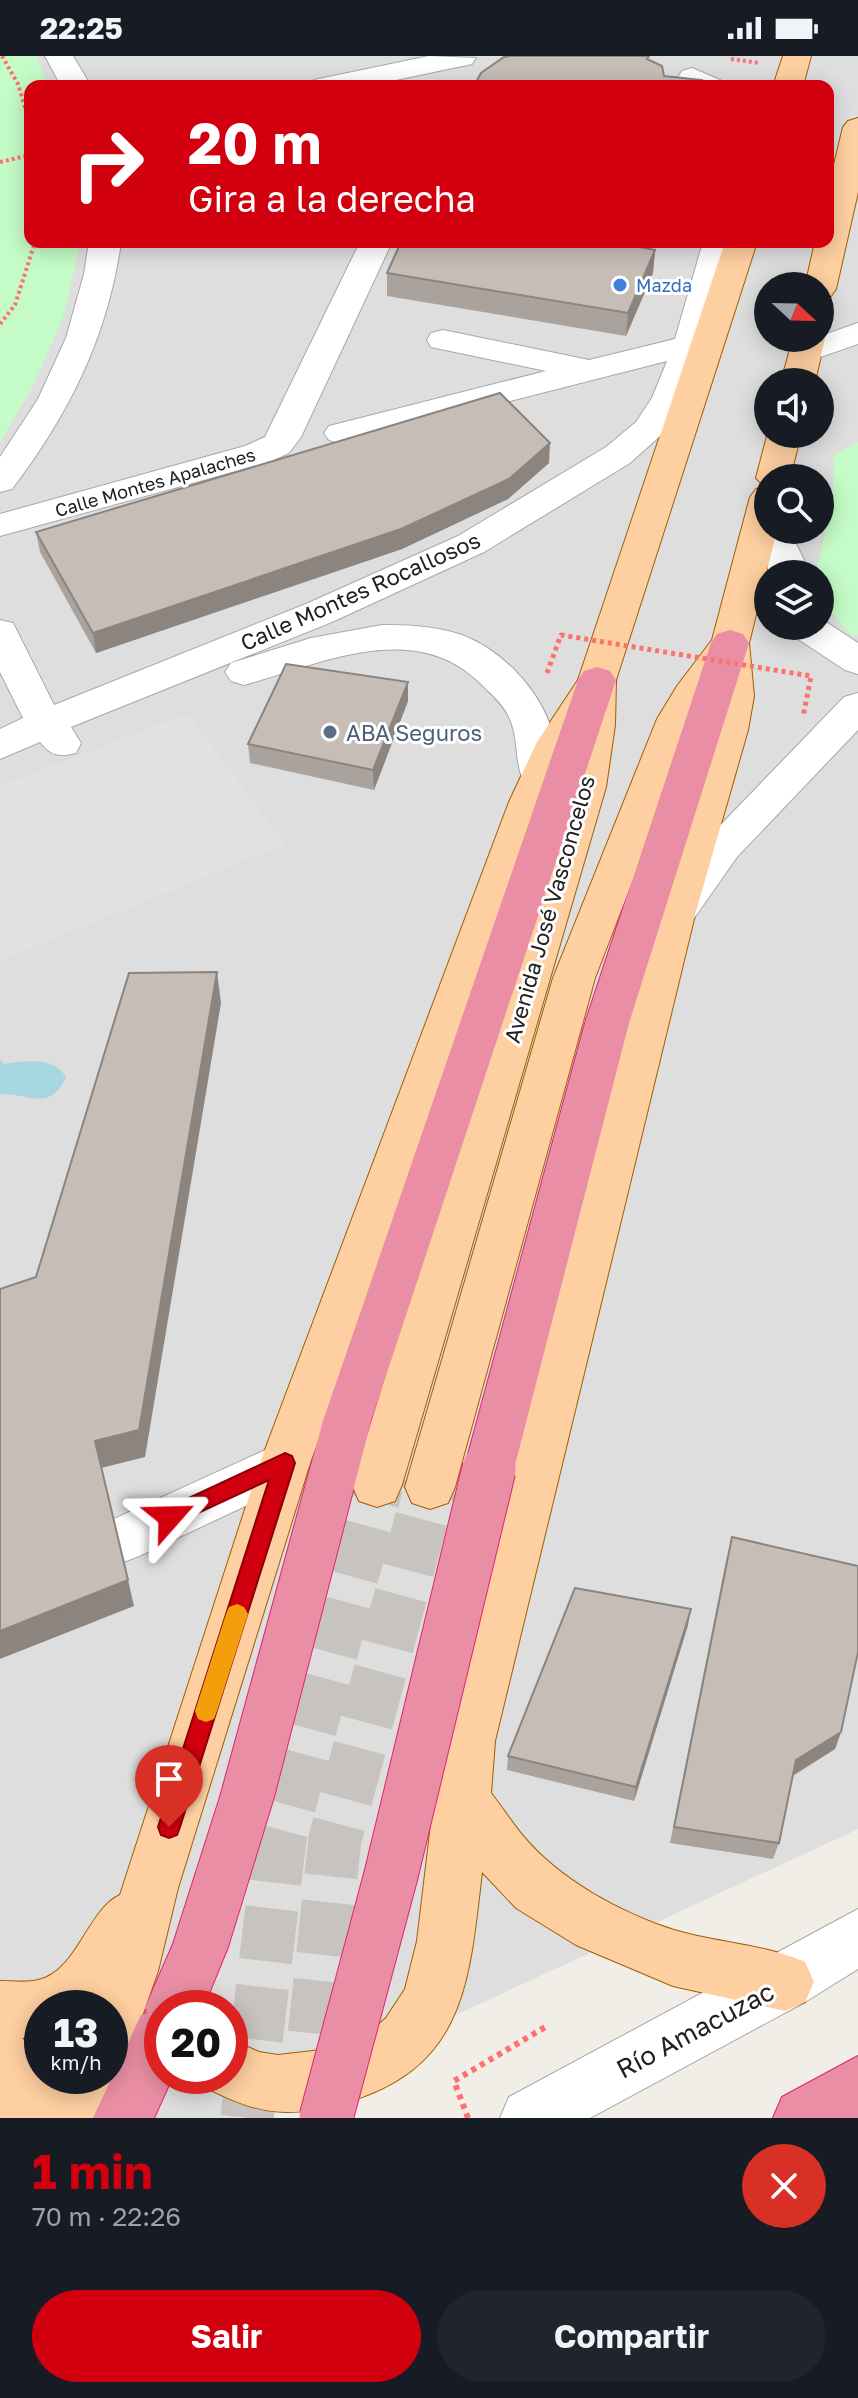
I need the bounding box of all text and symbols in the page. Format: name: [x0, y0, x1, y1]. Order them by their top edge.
text: 22:25: [40, 10, 123, 46]
text: 20 m: [188, 109, 322, 176]
icon: right: [56, 112, 160, 216]
text: Gira a la derecha: [188, 177, 476, 220]
north arrow: [754, 272, 834, 352]
map controls: [754, 272, 834, 640]
place label: Mazda: [636, 274, 692, 296]
marker: Mazda: [611, 276, 629, 294]
button: sound: [754, 368, 834, 448]
street label: Calle Montes Apalaches: [52, 443, 258, 521]
button: search: [754, 464, 834, 544]
street label: Calle Montes Rocallosos: [236, 526, 484, 656]
button: layers: [754, 560, 834, 640]
place label: ABA Seguros: [346, 719, 482, 746]
marker: ABA Seguros: [321, 723, 339, 741]
street label: Avenida José Vasconcelos: [498, 772, 600, 1046]
position arrow: [128, 1475, 212, 1559]
pin: [135, 1745, 203, 1827]
icon: arrive: [147, 1757, 191, 1801]
street label: Río Amacuzac: [611, 1975, 779, 2085]
speed limit sign: 20: [144, 1990, 248, 2094]
text: 13: [54, 2008, 99, 2056]
text: km/h: [51, 2050, 101, 2074]
text: 1 min: [32, 2142, 153, 2200]
button: close: [742, 2144, 826, 2228]
text: 70 m · 22:26: [32, 2201, 181, 2232]
button: Salir: [32, 2290, 421, 2382]
button: Compartir: [437, 2290, 826, 2382]

